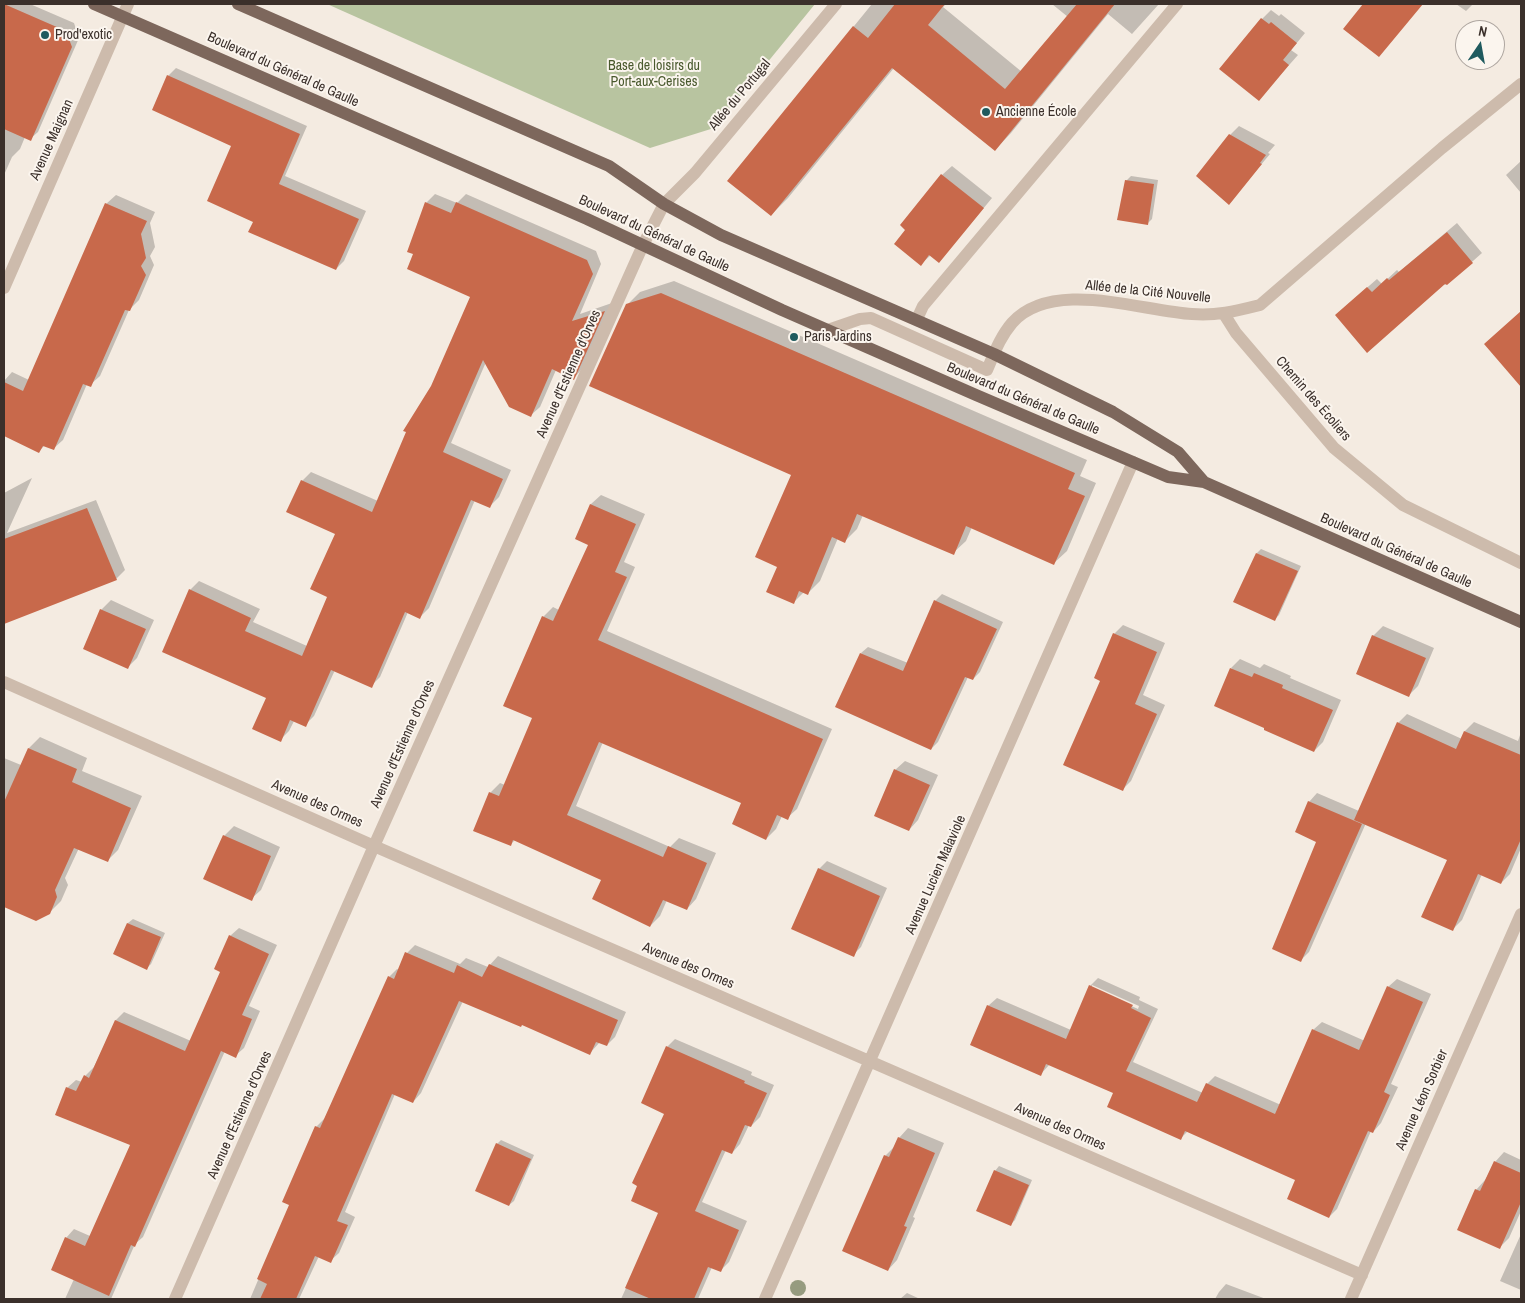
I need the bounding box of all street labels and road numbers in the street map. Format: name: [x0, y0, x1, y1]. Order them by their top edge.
street label: Boulevard du Général de Gaulle: [205, 29, 361, 111]
street label: Allée du Portugal: [705, 56, 775, 134]
street label: Avenue Maignan: [27, 97, 77, 183]
street label: Boulevard du Général de Gaulle: [576, 192, 732, 276]
street label: Allée de la Cité Nouvelle: [1085, 277, 1211, 307]
street label: Avenue d'Estienne d'Orves: [533, 307, 605, 441]
street label: Chemin des Écoliers: [1272, 353, 1354, 445]
street label: Boulevard du Général de Gaulle: [944, 359, 1102, 439]
street label: Boulevard du Général de Gaulle: [1318, 510, 1474, 592]
street label: Avenue d'Estienne d'Orves: [367, 677, 439, 811]
street label: Avenue des Ormes: [269, 776, 365, 832]
street label: Avenue Lucien Malaviole: [902, 813, 970, 937]
street label: Avenue des Ormes: [640, 939, 736, 993]
street label: Avenue Léon Sorbier: [1392, 1047, 1452, 1153]
street label: Avenue d'Estienne d'Orves: [204, 1048, 276, 1182]
street label: Avenue des Ormes: [1012, 1099, 1108, 1155]

